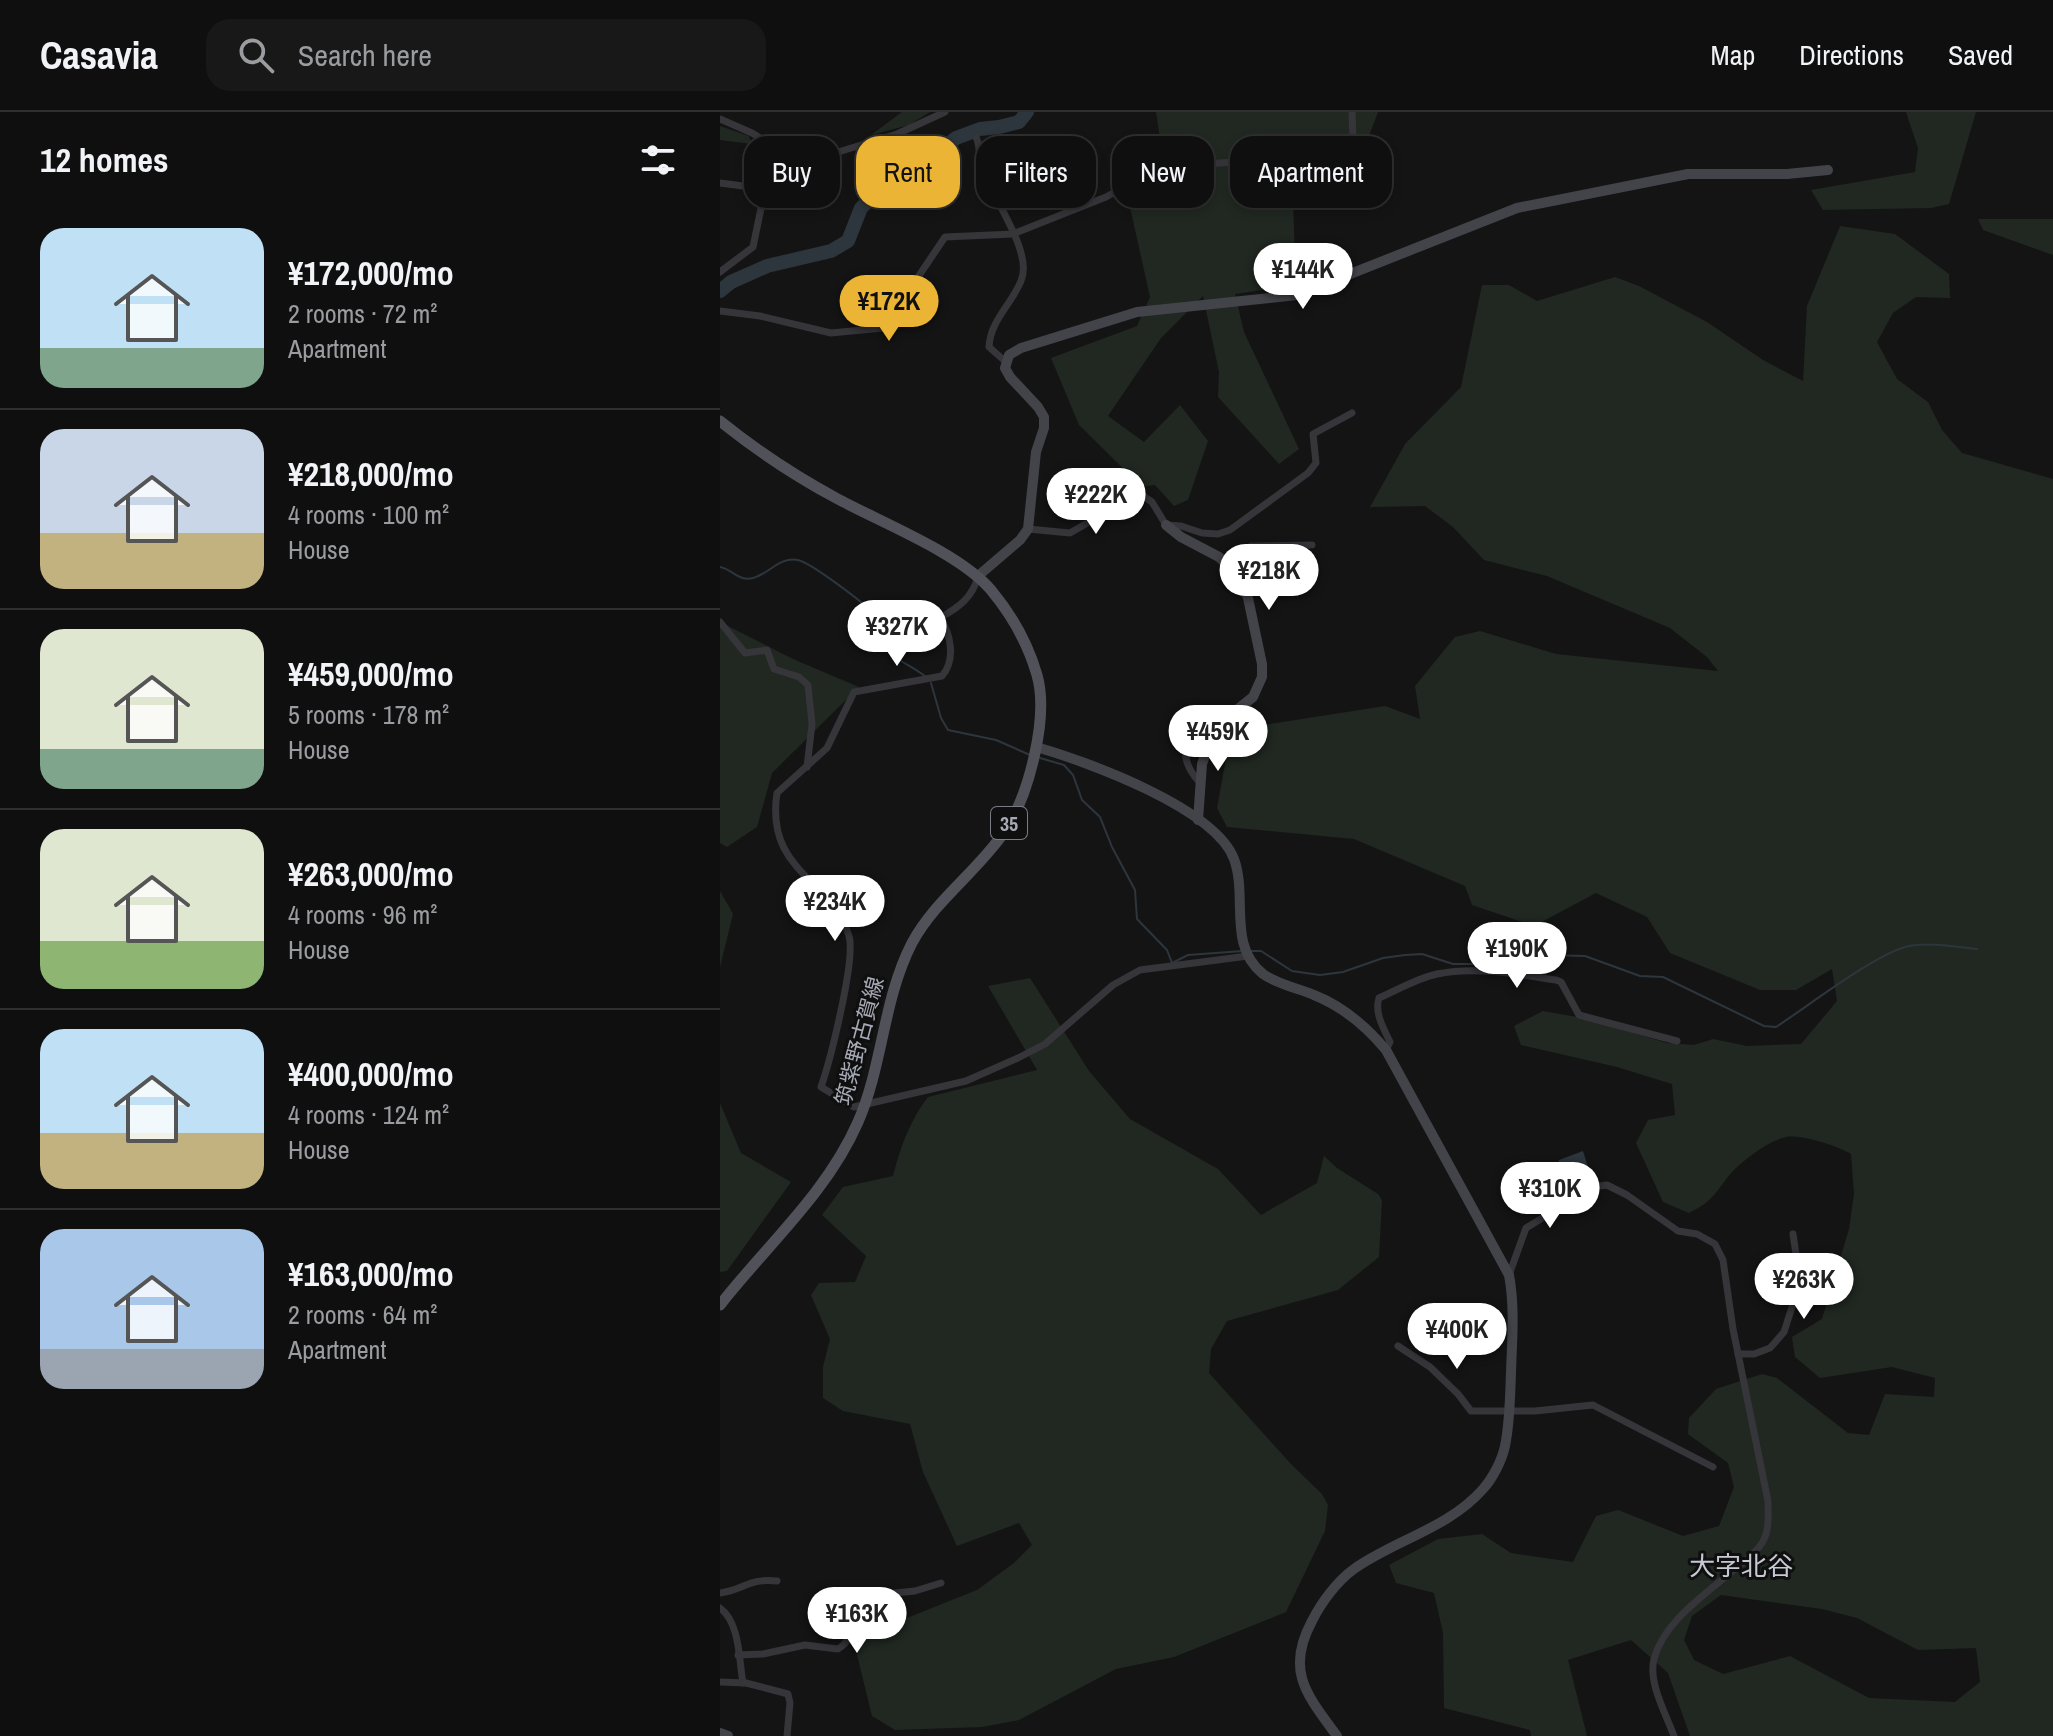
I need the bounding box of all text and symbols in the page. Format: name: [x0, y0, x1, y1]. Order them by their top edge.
search box: [206, 19, 766, 91]
text: Casavia: [40, 30, 158, 81]
icon: search: [234, 33, 278, 77]
text: Search here: [298, 35, 432, 75]
text: Map: [1711, 36, 1755, 74]
text: Directions: [1799, 36, 1904, 74]
text: Saved: [1948, 36, 2013, 74]
chip: Buy: [744, 136, 840, 208]
chip: Rent: [856, 136, 960, 208]
chip: Filters: [976, 136, 1096, 208]
chip: New: [1112, 136, 1214, 208]
chip: Apartment: [1230, 136, 1392, 208]
text: 12 homes: [40, 137, 169, 183]
icon: filters: [636, 138, 680, 182]
pin: ¥144K: [1247, 243, 1359, 311]
text: ¥172,000/mo: [288, 250, 454, 296]
text: ¥144K: [1272, 251, 1334, 286]
icon: home: [104, 260, 200, 356]
pin: ¥172K: [833, 275, 945, 343]
text: ¥172K: [858, 283, 920, 318]
text: 2 rooms · 72 m²: [288, 296, 437, 331]
text: Apartment: [288, 331, 386, 366]
text: ¥218,000/mo: [288, 451, 454, 497]
icon: home: [104, 461, 200, 557]
pin: ¥222K: [1040, 468, 1152, 536]
text: ¥222K: [1065, 476, 1127, 511]
text: 4 rooms · 100 m²: [288, 497, 449, 532]
text: House: [288, 532, 350, 567]
pin: ¥218K: [1213, 544, 1325, 612]
text: ¥218K: [1238, 552, 1300, 587]
pin: ¥327K: [841, 600, 953, 668]
text: ¥327K: [866, 608, 928, 643]
text: ¥459,000/mo: [288, 651, 454, 697]
icon: home: [104, 661, 200, 757]
text: 5 rooms · 178 m²: [288, 697, 449, 732]
pin: ¥459K: [1162, 705, 1274, 773]
text: ¥459K: [1187, 713, 1249, 748]
text: House: [288, 732, 350, 767]
road number: 35: [991, 807, 1027, 839]
text: ¥263,000/mo: [288, 851, 454, 897]
icon: home: [104, 861, 200, 957]
pin: ¥234K: [779, 875, 891, 943]
text: ¥234K: [804, 883, 866, 918]
text: 4 rooms · 96 m²: [288, 897, 437, 932]
pin: ¥190K: [1461, 922, 1573, 990]
text: ¥190K: [1486, 930, 1548, 965]
text: House: [288, 932, 350, 967]
street label: 筑紫野古賀線: [827, 973, 891, 1109]
text: ¥400,000/mo: [288, 1051, 454, 1097]
icon: home: [104, 1061, 200, 1157]
text: 4 rooms · 124 m²: [288, 1097, 449, 1132]
text: House: [288, 1132, 350, 1167]
pin: ¥310K: [1494, 1162, 1606, 1230]
text: ¥310K: [1519, 1170, 1581, 1205]
text: ¥163,000/mo: [288, 1251, 454, 1297]
pin: ¥263K: [1748, 1253, 1860, 1321]
icon: home: [104, 1261, 200, 1357]
text: ¥263K: [1773, 1261, 1835, 1296]
text: 2 rooms · 64 m²: [288, 1297, 437, 1332]
pin: ¥400K: [1401, 1303, 1513, 1371]
text: ¥400K: [1426, 1311, 1488, 1346]
text: Apartment: [288, 1332, 386, 1367]
district label: 大字北谷: [1689, 1548, 1793, 1583]
pin: ¥163K: [801, 1587, 913, 1655]
text: ¥163K: [826, 1595, 888, 1630]

